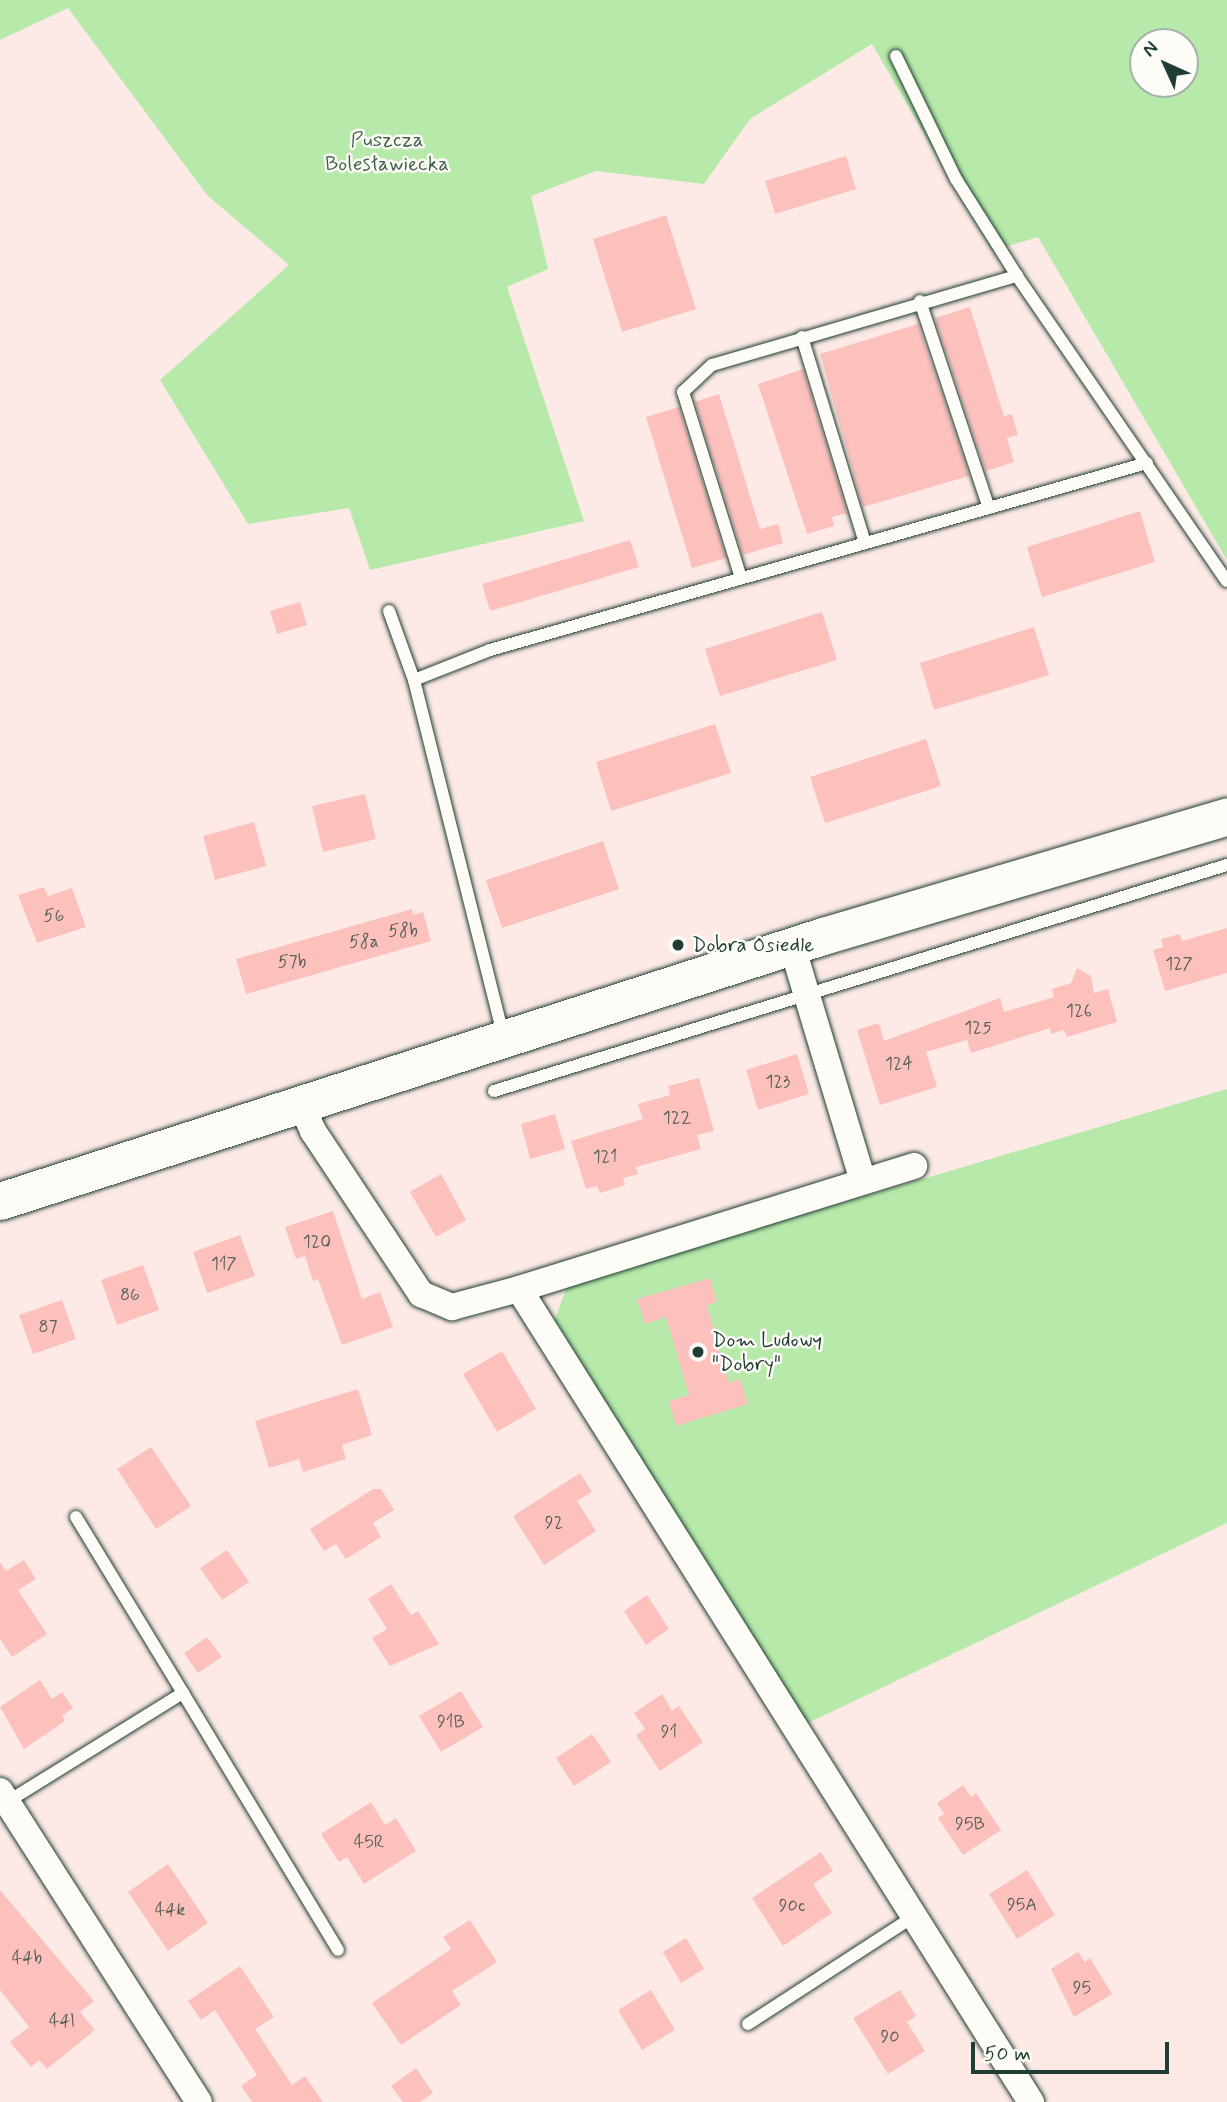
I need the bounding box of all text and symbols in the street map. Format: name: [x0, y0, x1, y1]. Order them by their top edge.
north arrow: [1129, 28, 1199, 98]
text: N: [1137, 36, 1164, 63]
park label: Puszcza Bolesławiecka: [325, 127, 449, 177]
house number: 56: [44, 905, 64, 927]
house number: 58b: [388, 920, 418, 942]
house number: 58a: [349, 931, 379, 953]
place label: Dobra Osiedle: [692, 932, 816, 958]
marker: Dobra Osiedle: [670, 937, 686, 953]
house number: 57b: [278, 951, 306, 973]
house number: 127: [1165, 953, 1193, 975]
house number: 126: [1066, 1000, 1092, 1022]
house number: 125: [964, 1017, 992, 1039]
house number: 124: [885, 1053, 913, 1075]
house number: 123: [766, 1071, 790, 1093]
house number: 122: [663, 1107, 691, 1129]
house number: 121: [593, 1146, 617, 1168]
house number: 120: [303, 1231, 331, 1253]
house number: 117: [211, 1253, 237, 1275]
house number: 86: [120, 1284, 140, 1306]
house number: 87: [38, 1316, 58, 1338]
place label: Dom Ludowy "Dobry": [712, 1327, 829, 1377]
marker: Dom Ludowy "Dobry": [690, 1344, 706, 1360]
house number: 92: [545, 1512, 563, 1534]
house number: 91B: [437, 1711, 465, 1733]
house number: 91: [661, 1721, 677, 1743]
house number: 95B: [955, 1813, 985, 1835]
house number: 45R: [354, 1831, 384, 1853]
house number: 95A: [1007, 1894, 1037, 1916]
house number: 90c: [779, 1895, 805, 1917]
house number: 44k: [155, 1899, 185, 1921]
house number: 44b: [12, 1947, 42, 1969]
house number: 95: [1073, 1977, 1091, 1999]
house number: 44l: [49, 2010, 75, 2032]
house number: 90: [880, 2026, 900, 2048]
scale bar: [975, 2028, 1173, 2072]
text: 50 m: [984, 2040, 1031, 2068]

